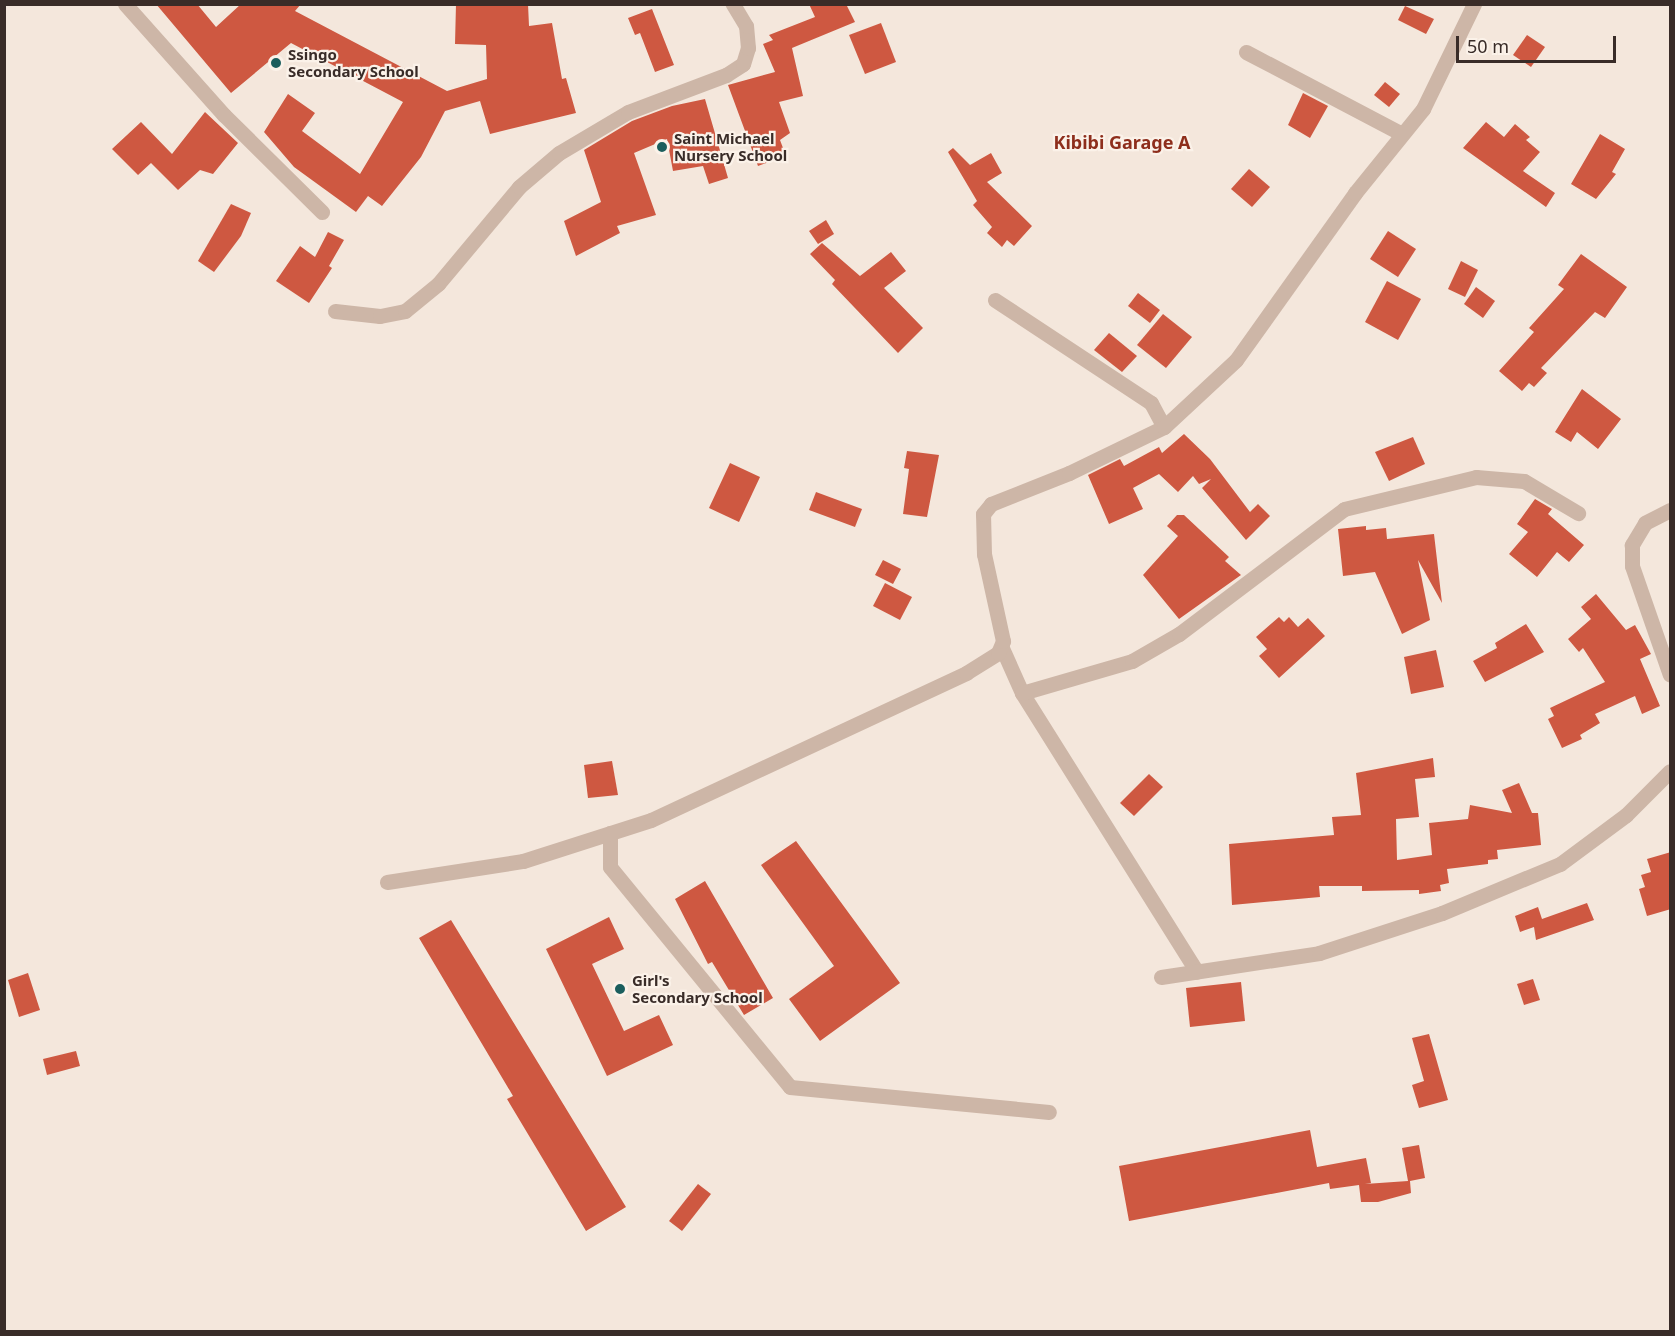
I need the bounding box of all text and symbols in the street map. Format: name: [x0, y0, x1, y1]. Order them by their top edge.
scale bar: [1459, 24, 1620, 62]
text: 50 m: [1467, 34, 1509, 58]
place label: Ssingo Secondary School: [288, 45, 419, 80]
marker: Ssingo Secondary School: [269, 56, 283, 70]
place label: Saint Michael Nursery School: [674, 129, 787, 164]
district label: Kibibi Garage A: [1053, 131, 1191, 153]
marker: Saint Michael Nursery School: [655, 140, 669, 154]
place label: Girl's Secondary School: [632, 971, 763, 1006]
marker: Girl's Secondary School: [613, 982, 627, 996]

